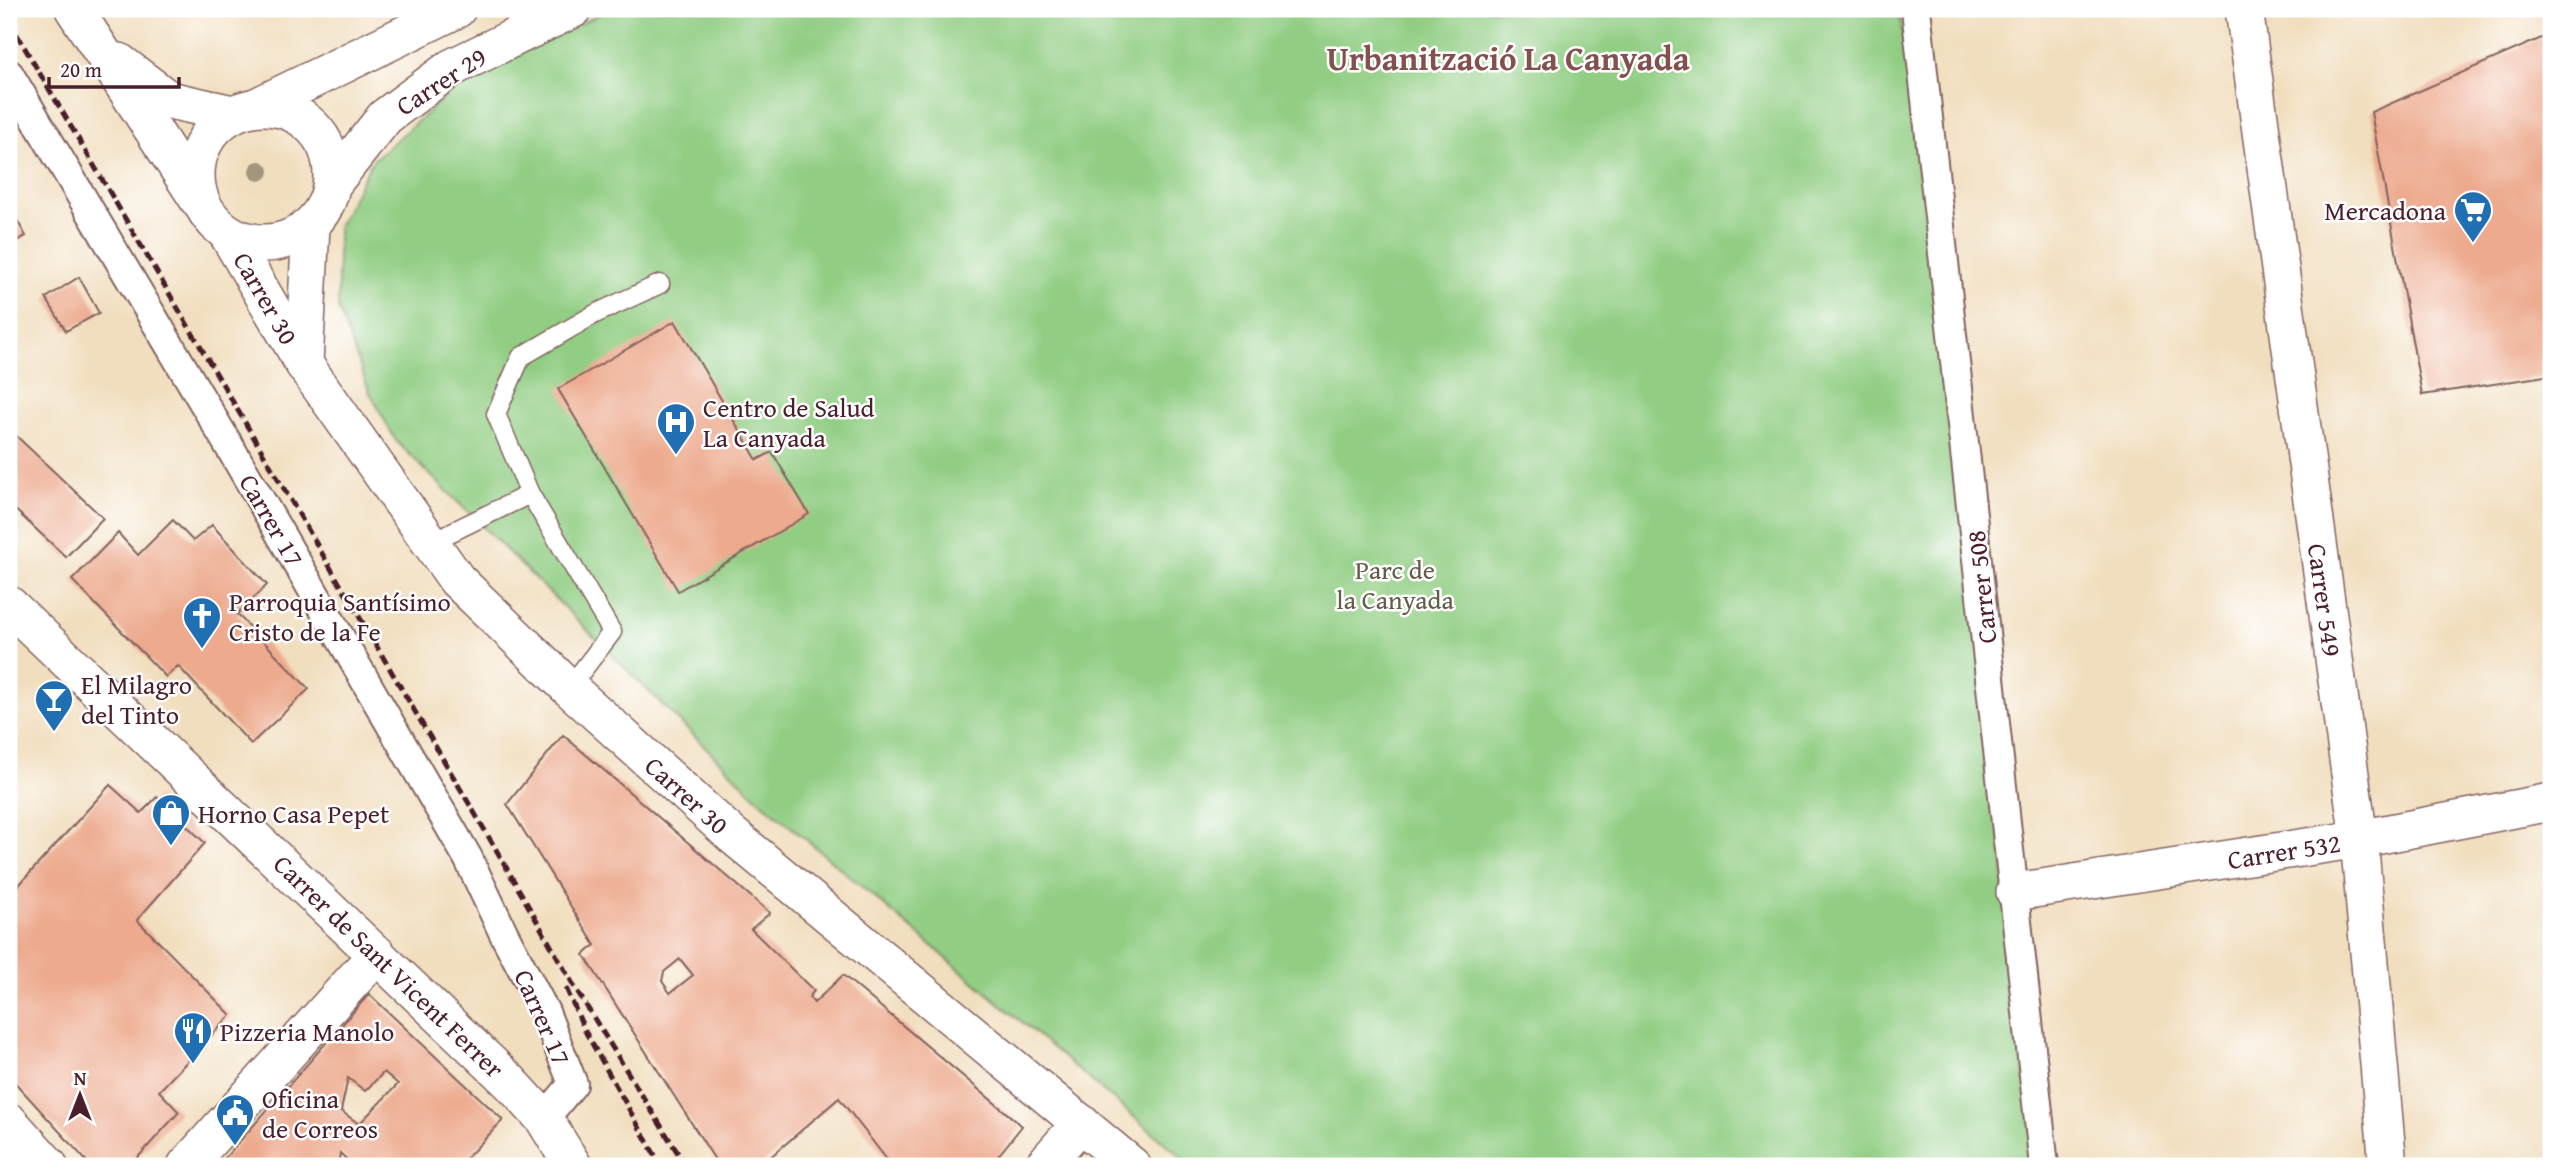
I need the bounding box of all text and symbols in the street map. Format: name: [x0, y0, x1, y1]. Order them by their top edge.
district label: Urbanització La Canyada: [1326, 34, 1690, 82]
street label: Carrer 29: [388, 37, 494, 125]
scale bar: [49, 46, 178, 90]
text: 20 m: [60, 54, 102, 85]
supermarket icon: Mercadona: [2452, 189, 2494, 244]
place label: Mercadona: [2324, 191, 2447, 230]
street label: Carrer 30: [224, 244, 308, 352]
place label: Centro de Salud La Canyada: [703, 388, 875, 457]
hospital icon: Centro de Salud La Canyada: [655, 401, 697, 456]
street label: Carrer 17: [230, 466, 314, 574]
street label: Carrer 508: [1956, 528, 2006, 646]
street label: Carrer 549: [2298, 541, 2352, 659]
park label: Parc de la Canyada: [1336, 550, 1454, 619]
place label: Parroquia Santísimo Cristo de la Fe: [229, 582, 451, 651]
church icon: Parroquia Santísimo Cristo de la Fe: [181, 595, 223, 650]
place label: El Milagro del Tinto: [81, 665, 192, 734]
bar icon: El Milagro del Tinto: [33, 678, 75, 733]
street label: Carrer 30: [636, 747, 738, 843]
shop icon: Horno Casa Pepet: [150, 792, 192, 847]
place label: Horno Casa Pepet: [198, 794, 389, 833]
street label: Carrer 532: [2225, 823, 2343, 879]
street label: Carrer de Sant Vicent Ferrer: [265, 845, 513, 1087]
street label: Carrer 17: [505, 963, 581, 1071]
restaurant icon: Pizzeria Manolo: [172, 1010, 214, 1065]
place label: Pizzeria Manolo: [220, 1012, 394, 1051]
north arrow: [46, 1060, 116, 1130]
text: N: [74, 1064, 87, 1092]
place label: Oficina de Correos: [262, 1079, 378, 1148]
public building icon: Oficina de Correos: [214, 1092, 256, 1147]

